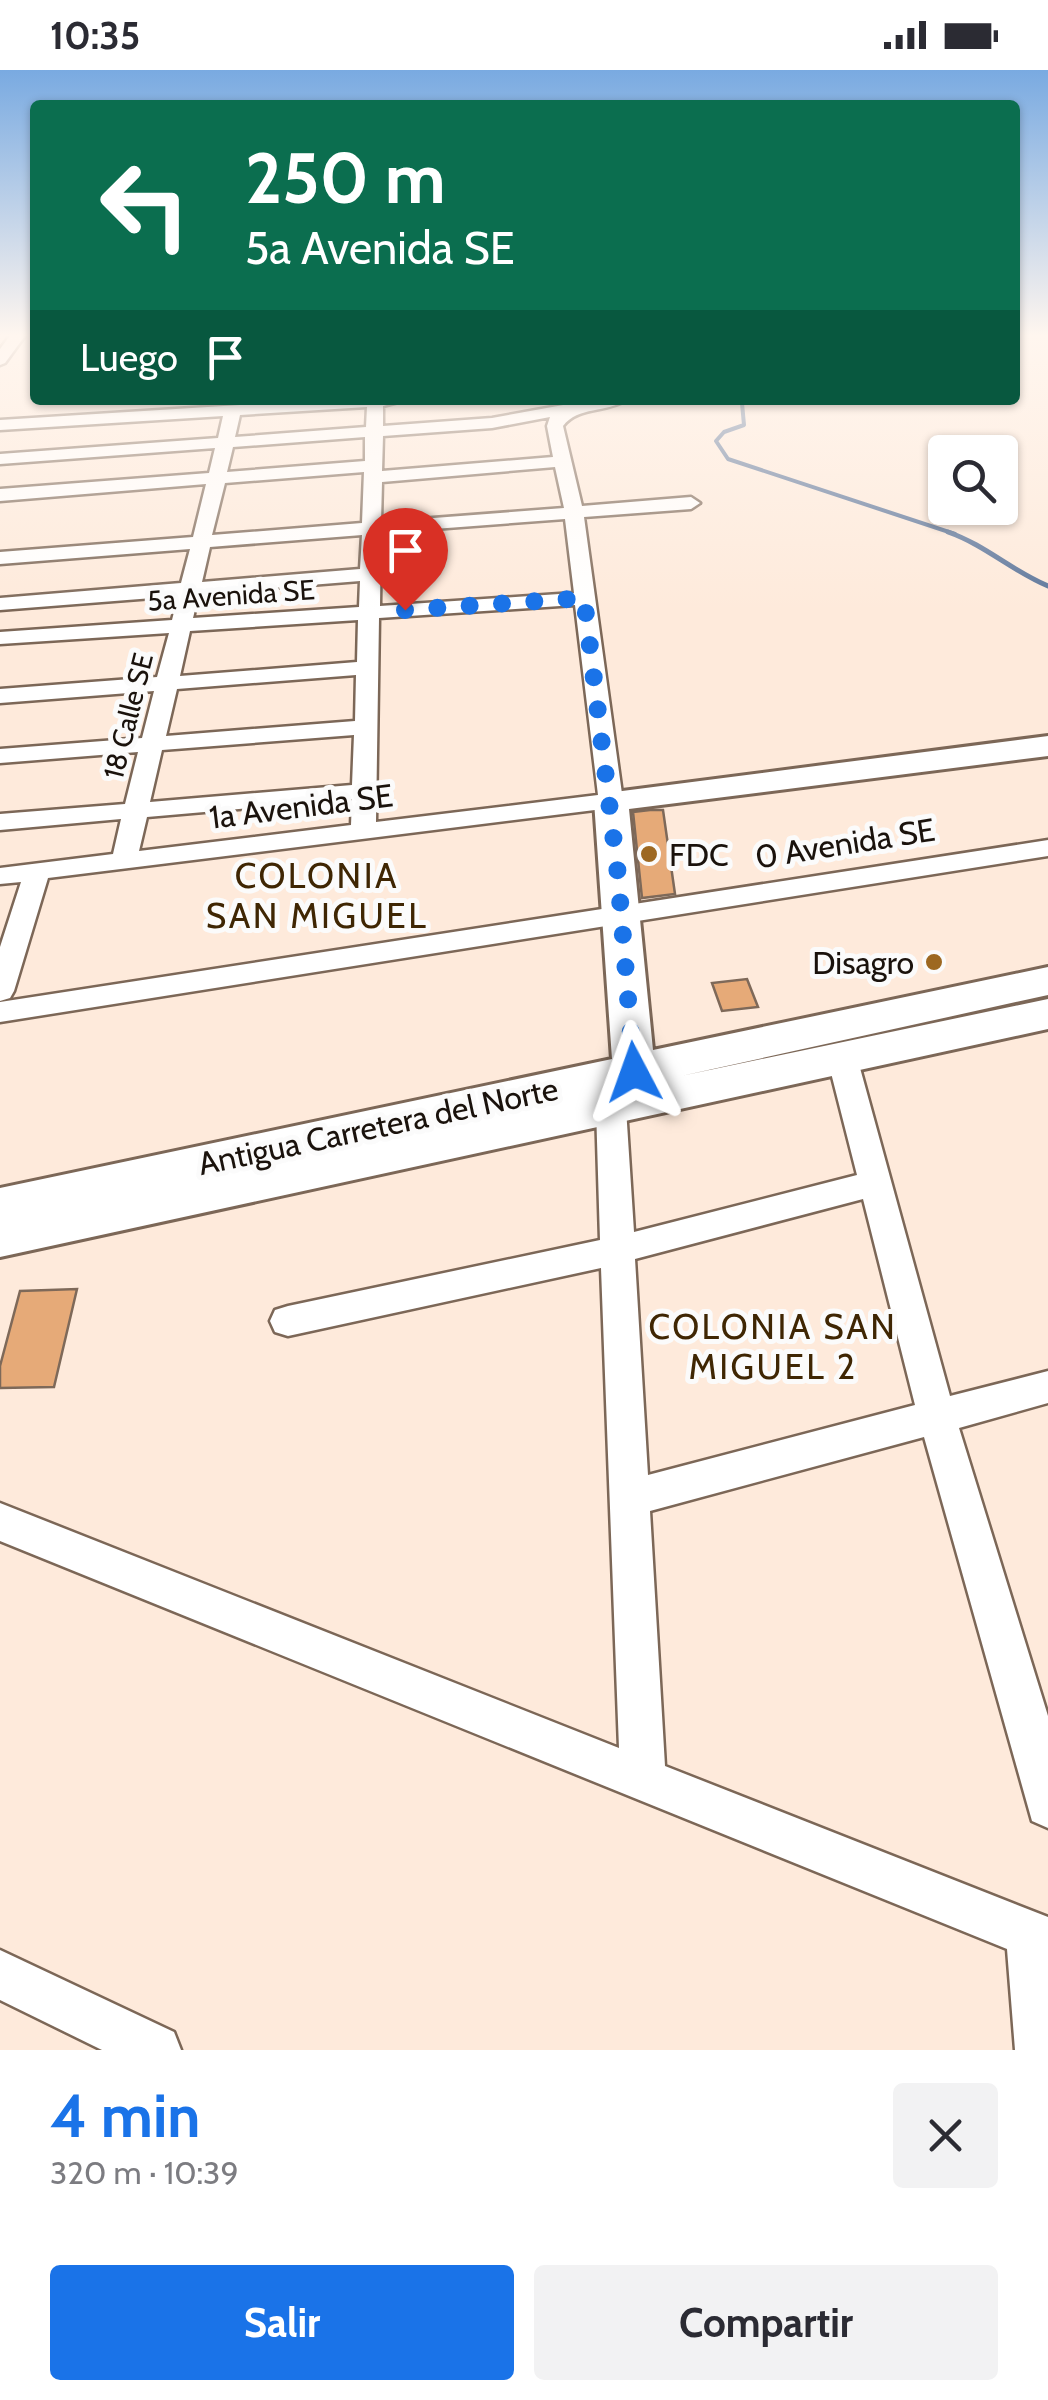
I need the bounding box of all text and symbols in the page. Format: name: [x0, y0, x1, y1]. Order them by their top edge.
text: 10:35: [50, 12, 140, 59]
text: 250 m: [245, 135, 446, 221]
icon: left: [80, 140, 210, 270]
text: 5a Avenida SE: [245, 221, 515, 275]
icon: arrive: [198, 330, 253, 385]
text: Luego: [80, 334, 178, 381]
map controls: [928, 435, 1018, 525]
button: search: [928, 435, 1018, 525]
pin: [363, 508, 448, 611]
icon: arrive: [378, 523, 433, 578]
street label: 5a Avenida SE: [146, 572, 316, 618]
street label: 18 Calle SE: [96, 649, 160, 783]
street label: 1a Avenida SE: [207, 775, 395, 837]
street label: 0 Avenida SE: [752, 810, 938, 876]
place label: FDC: [669, 835, 729, 874]
marker: FDC: [638, 843, 660, 865]
district label: COLONIA SAN MIGUEL: [206, 854, 428, 937]
place label: Disagro: [812, 943, 914, 982]
marker: Disagro: [923, 951, 945, 973]
position arrow: [582, 1020, 686, 1124]
street label: Antigua Carretera del Norte: [195, 1069, 561, 1183]
district label: COLONIA SAN MIGUEL 2: [649, 1305, 897, 1388]
text: 4 min: [50, 2079, 200, 2152]
button: close: [893, 2083, 998, 2188]
text: 320 m · 10:39: [50, 2153, 239, 2192]
button: Salir: [50, 2265, 514, 2380]
button: Compartir: [534, 2265, 998, 2380]

